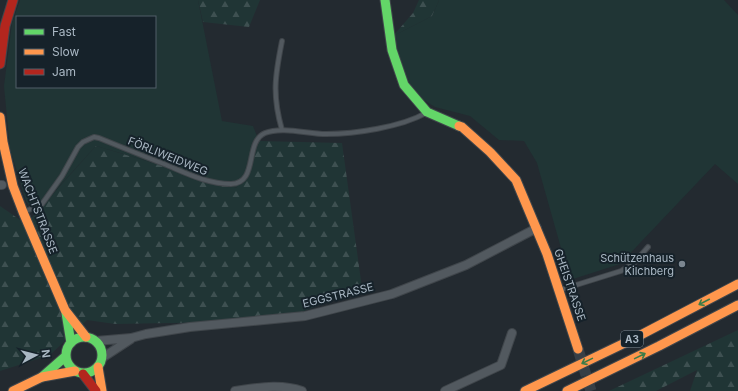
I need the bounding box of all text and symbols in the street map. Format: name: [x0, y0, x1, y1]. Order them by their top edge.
legend: [16, 16, 156, 88]
text: Fast: [52, 24, 76, 39]
text: Slow: [52, 44, 80, 59]
text: Jam: [52, 64, 76, 79]
street label: FÖRLIWEIDWEG: [126, 134, 210, 178]
street label: WACHTSTRASSE: [15, 166, 61, 256]
street label: GHEISTRASSE: [551, 247, 589, 323]
place label: Schützenhaus Kilchberg: [600, 251, 674, 278]
marker: Schützenhaus Kilchberg: [677, 259, 687, 269]
street label: EGGSTRASSE: [301, 279, 375, 311]
one-way arrow: [698, 299, 710, 307]
road number: A3: [621, 331, 643, 347]
north arrow: [16, 335, 56, 375]
text: N: [38, 349, 53, 359]
one-way arrow: [634, 351, 646, 359]
one-way arrow: [582, 358, 594, 365]

